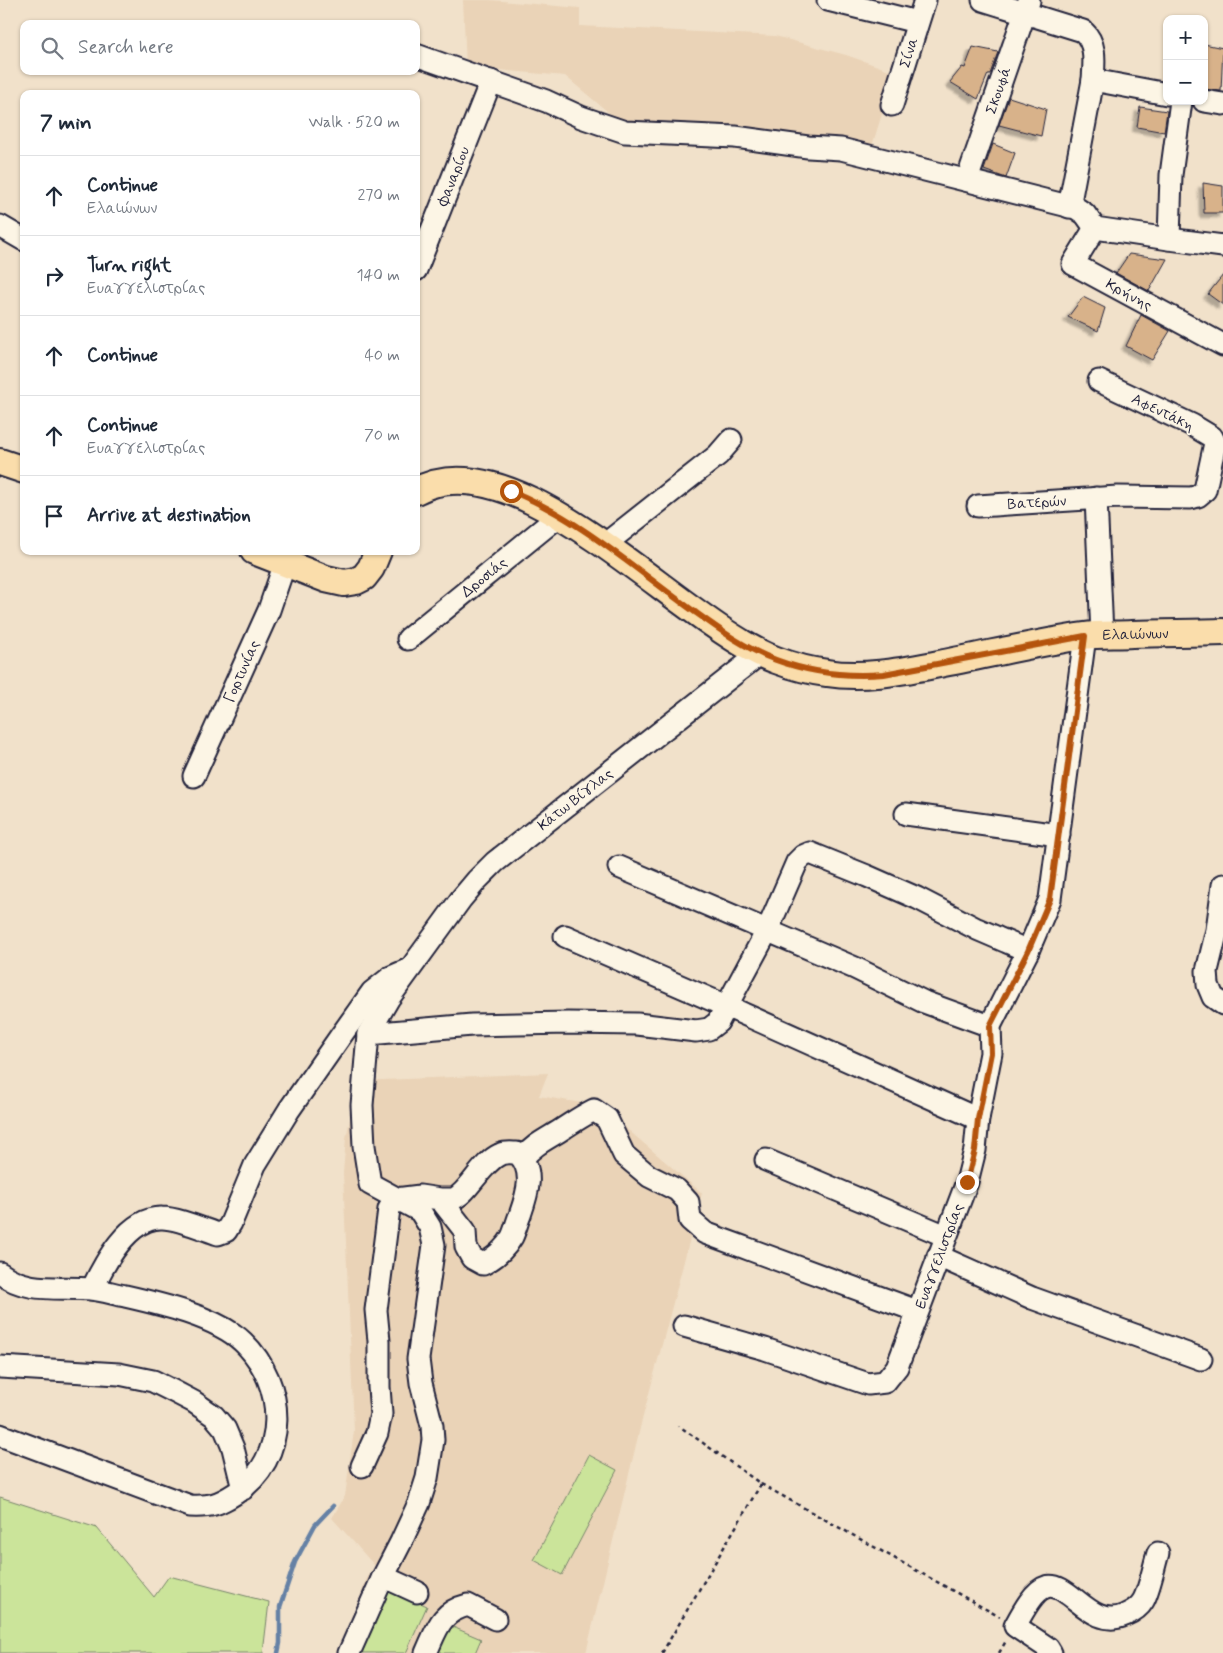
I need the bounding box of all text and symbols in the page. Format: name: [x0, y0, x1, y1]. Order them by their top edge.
map controls: [1163, 15, 1208, 105]
button: +: [1163, 15, 1208, 60]
search box: [20, 20, 420, 75]
icon: search: [38, 34, 66, 62]
text: Search here: [78, 35, 174, 60]
street label: Σίνα: [895, 35, 924, 70]
button: −: [1163, 60, 1208, 105]
street label: Σκουφά: [982, 64, 1017, 117]
text: 7 min: [40, 109, 92, 137]
text: Walk · 520 m: [308, 112, 400, 133]
street label: Φαναρίου: [433, 144, 475, 210]
text: Continue: [87, 173, 158, 198]
icon: ahead: [40, 182, 68, 210]
text: 270 m: [357, 185, 400, 206]
text: Ελαιώνων: [87, 198, 157, 219]
text: Turn right: [87, 253, 171, 278]
icon: right: [40, 262, 68, 290]
text: 140 m: [356, 265, 400, 286]
street label: Κρήνης: [1102, 274, 1156, 316]
text: Ευαγγελιστρίας: [87, 278, 205, 299]
icon: ahead: [40, 342, 68, 370]
text: Continue: [87, 343, 158, 368]
text: 40 m: [364, 345, 400, 366]
street label: Αφεντάκη: [1128, 389, 1197, 437]
text: Continue: [87, 413, 158, 438]
icon: ahead: [40, 422, 68, 450]
text: 70 m: [364, 425, 400, 446]
text: Ευαγγελιστρίας: [87, 438, 205, 459]
route start: [500, 480, 523, 503]
street label: Βατερών: [1007, 491, 1067, 515]
icon: arrive: [40, 502, 68, 530]
text: Arrive at destination: [87, 503, 251, 528]
street label: Δροσιάς: [458, 553, 512, 602]
street label: Ελαιώνων: [1102, 624, 1169, 646]
street label: Γορτυνίας: [220, 637, 265, 706]
street label: Κάτω Βίγλας: [534, 764, 618, 836]
route end: [956, 1171, 979, 1194]
street label: Ευαγγελιστρίας: [911, 1200, 969, 1312]

